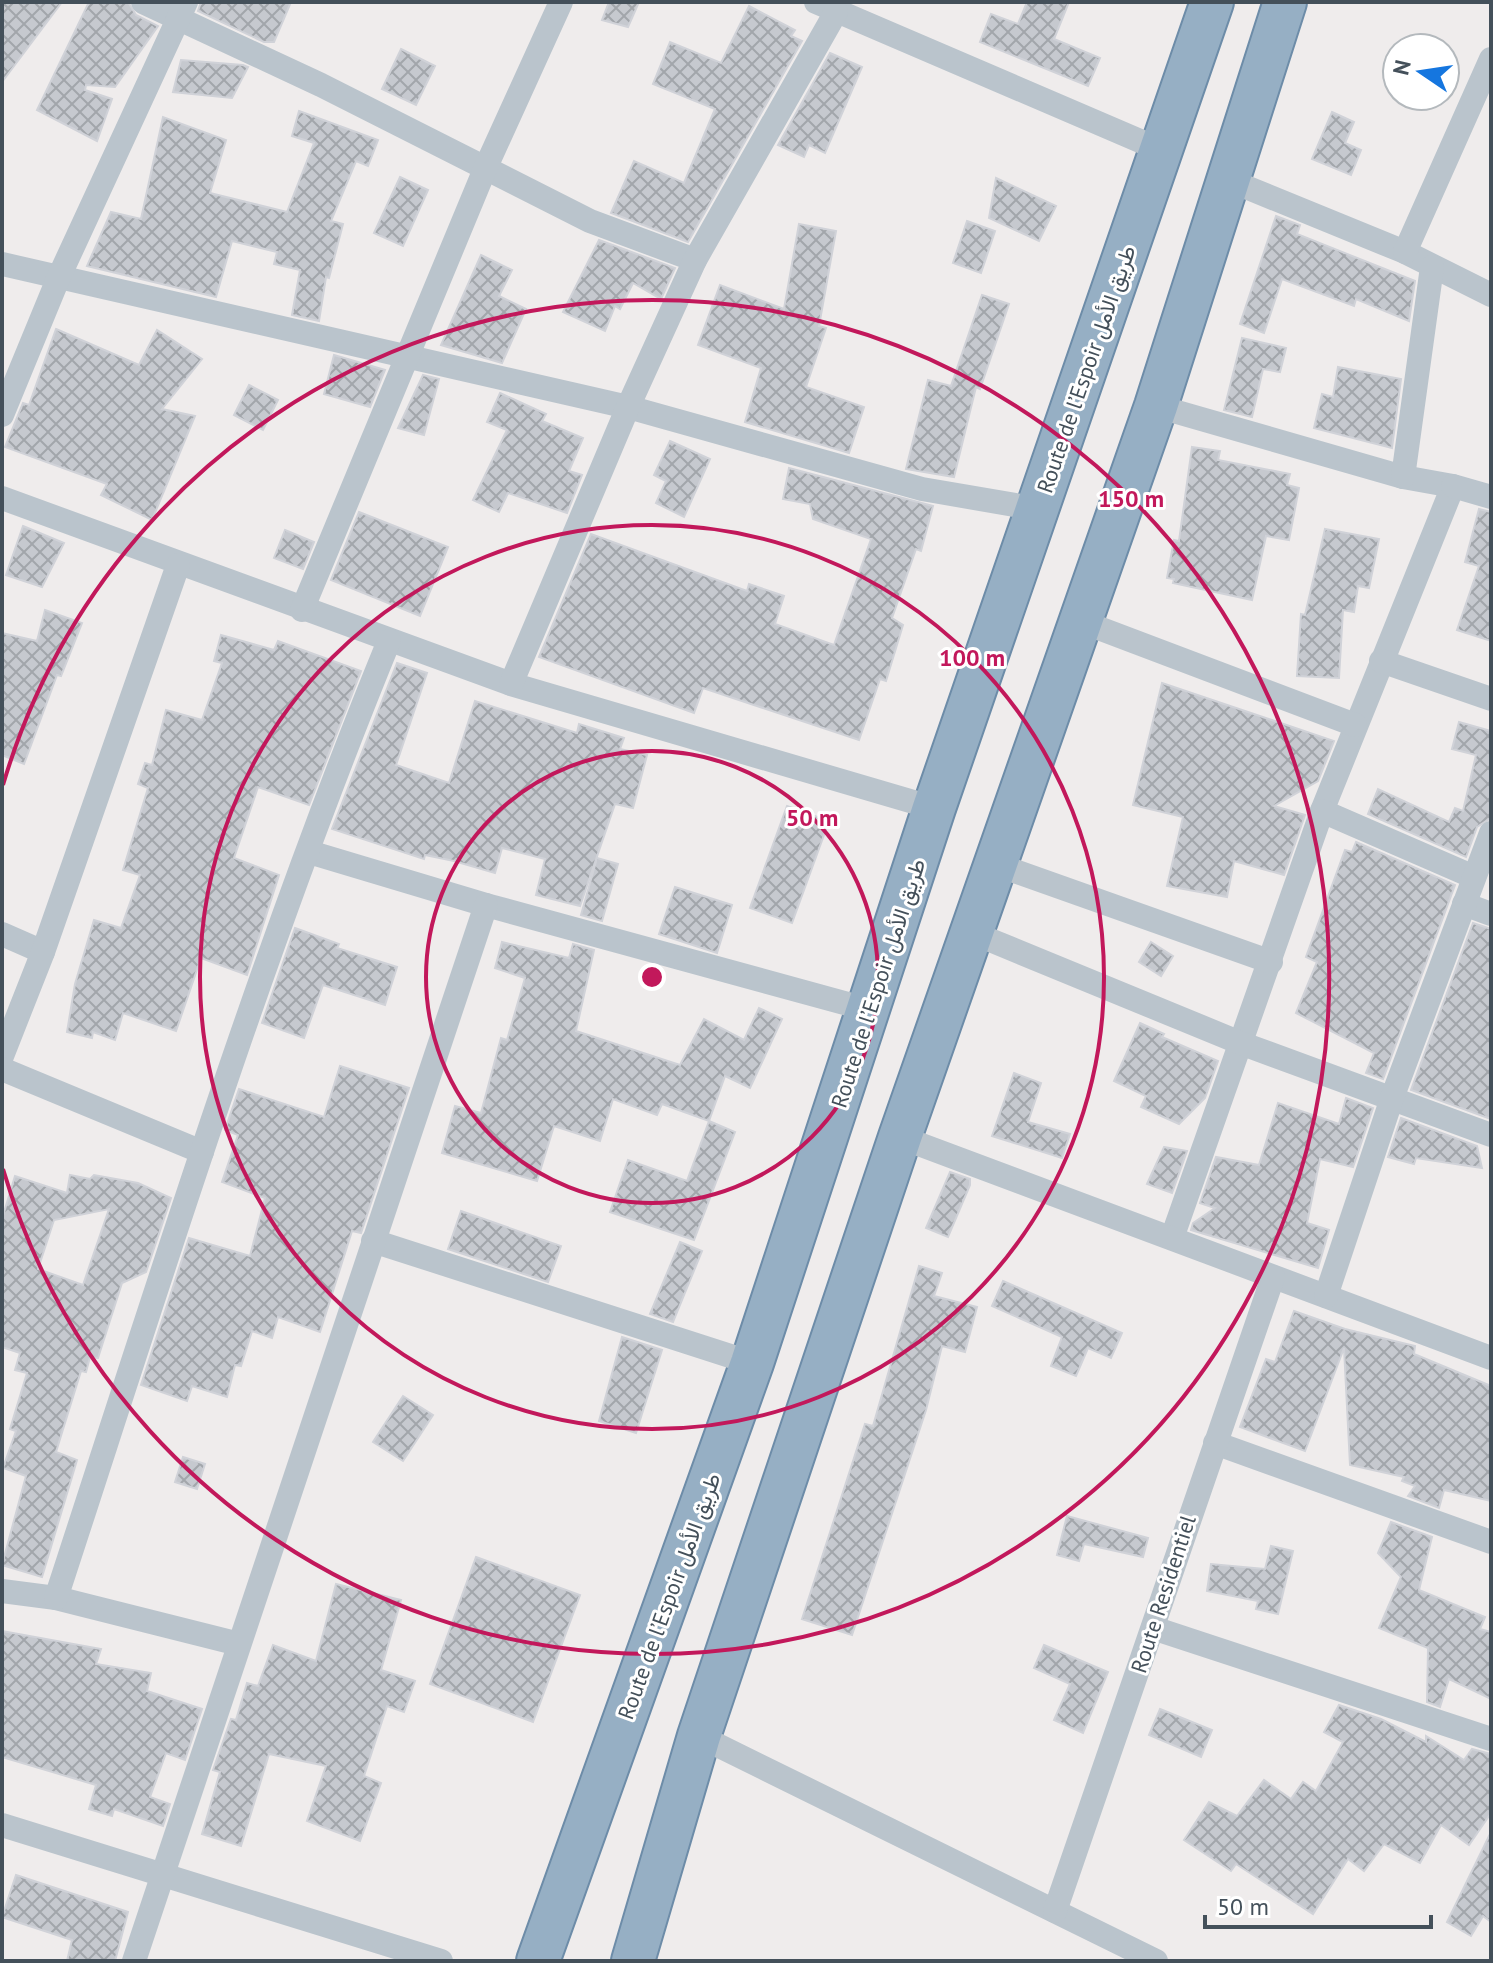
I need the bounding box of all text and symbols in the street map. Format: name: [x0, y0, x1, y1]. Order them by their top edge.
north arrow: [1381, 32, 1461, 112]
text: N: [1386, 57, 1417, 78]
street label: Route de l’Espoir طريق الأمل: [1030, 241, 1142, 497]
text: 150 m: [1098, 483, 1164, 514]
text: 100 m: [939, 642, 1005, 673]
text: 50 m: [786, 802, 838, 833]
street label: Route de l’Espoir طريق الأمل: [824, 855, 932, 1111]
centre of rings: [638, 963, 666, 991]
street label: Route de l’Espoir طريق الأمل: [611, 1469, 727, 1723]
street label: Route Residentiel: [1124, 1511, 1202, 1676]
scale bar: [1205, 1879, 1431, 1929]
text: 50 m: [1217, 1891, 1269, 1922]

